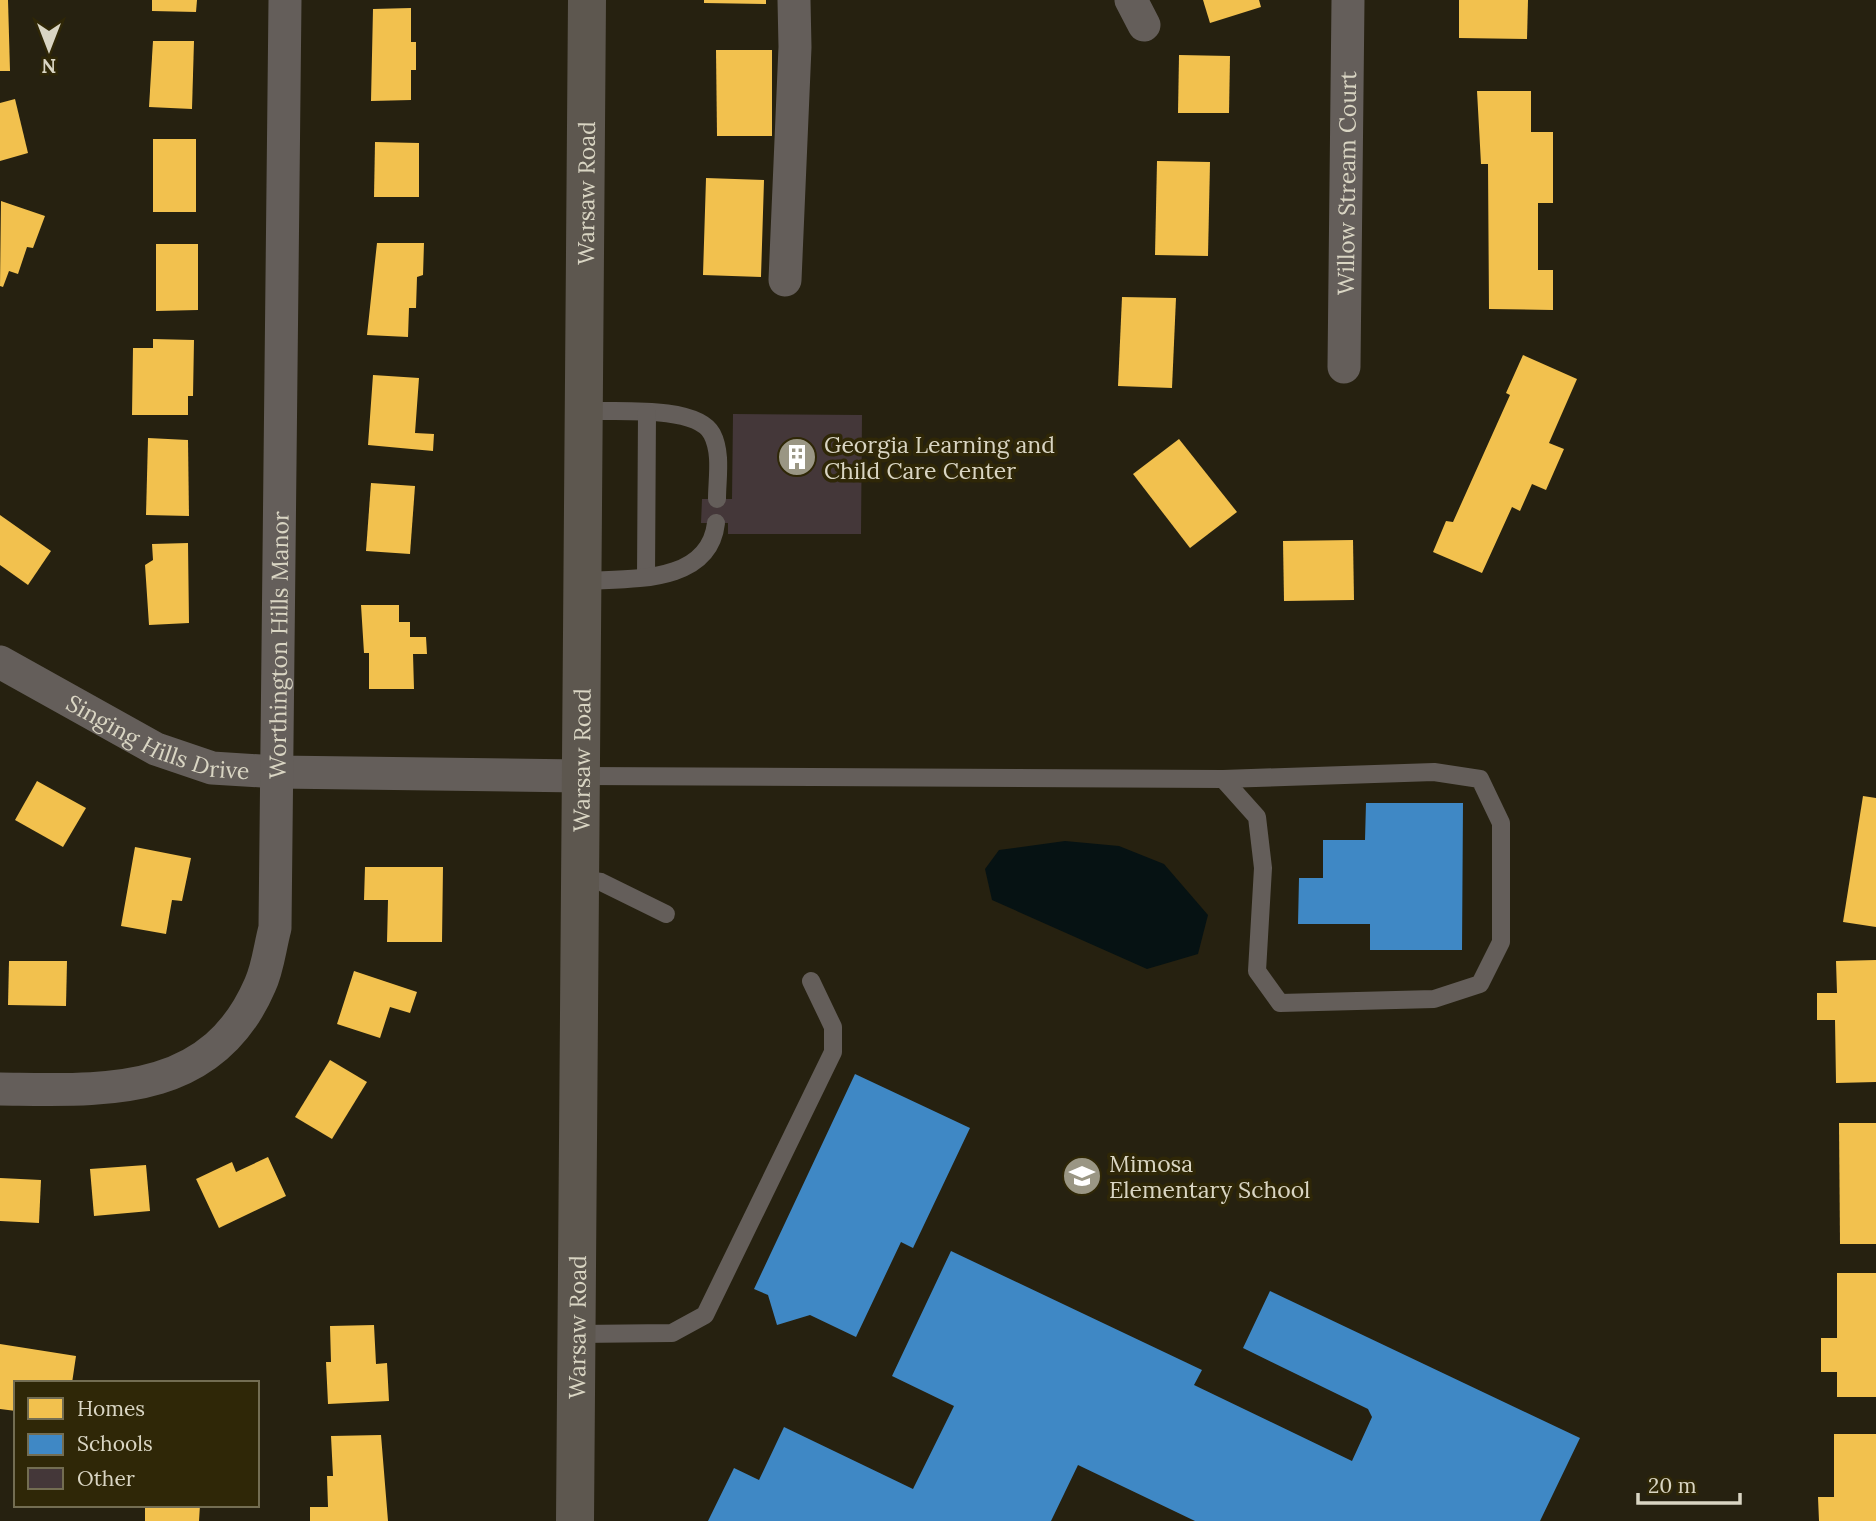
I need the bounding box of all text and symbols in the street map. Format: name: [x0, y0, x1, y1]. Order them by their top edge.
north arrow: [14, 14, 84, 84]
text: N: [41, 54, 56, 78]
street label: Willow Stream Court: [1330, 71, 1362, 295]
street label: Warsaw Road: [570, 121, 601, 265]
place label: Georgia Learning and Child Care Center: [824, 430, 1055, 485]
building icon: Georgia Learning and Child Care Center: [776, 436, 818, 478]
street label: Worthington Hills Manor: [262, 511, 294, 779]
street label: Singing Hills Drive: [62, 688, 251, 785]
street label: Warsaw Road: [566, 688, 596, 832]
place label: Mimosa Elementary School: [1109, 1149, 1310, 1204]
school or university icon: Mimosa Elementary School: [1061, 1155, 1103, 1197]
street label: Warsaw Road: [561, 1255, 592, 1399]
legend: [14, 1381, 259, 1507]
text: Homes: [77, 1395, 145, 1422]
text: Schools: [77, 1430, 153, 1457]
scale bar: [1638, 1462, 1740, 1506]
text: Other: [77, 1465, 135, 1492]
text: 20 m: [1648, 1472, 1697, 1499]

